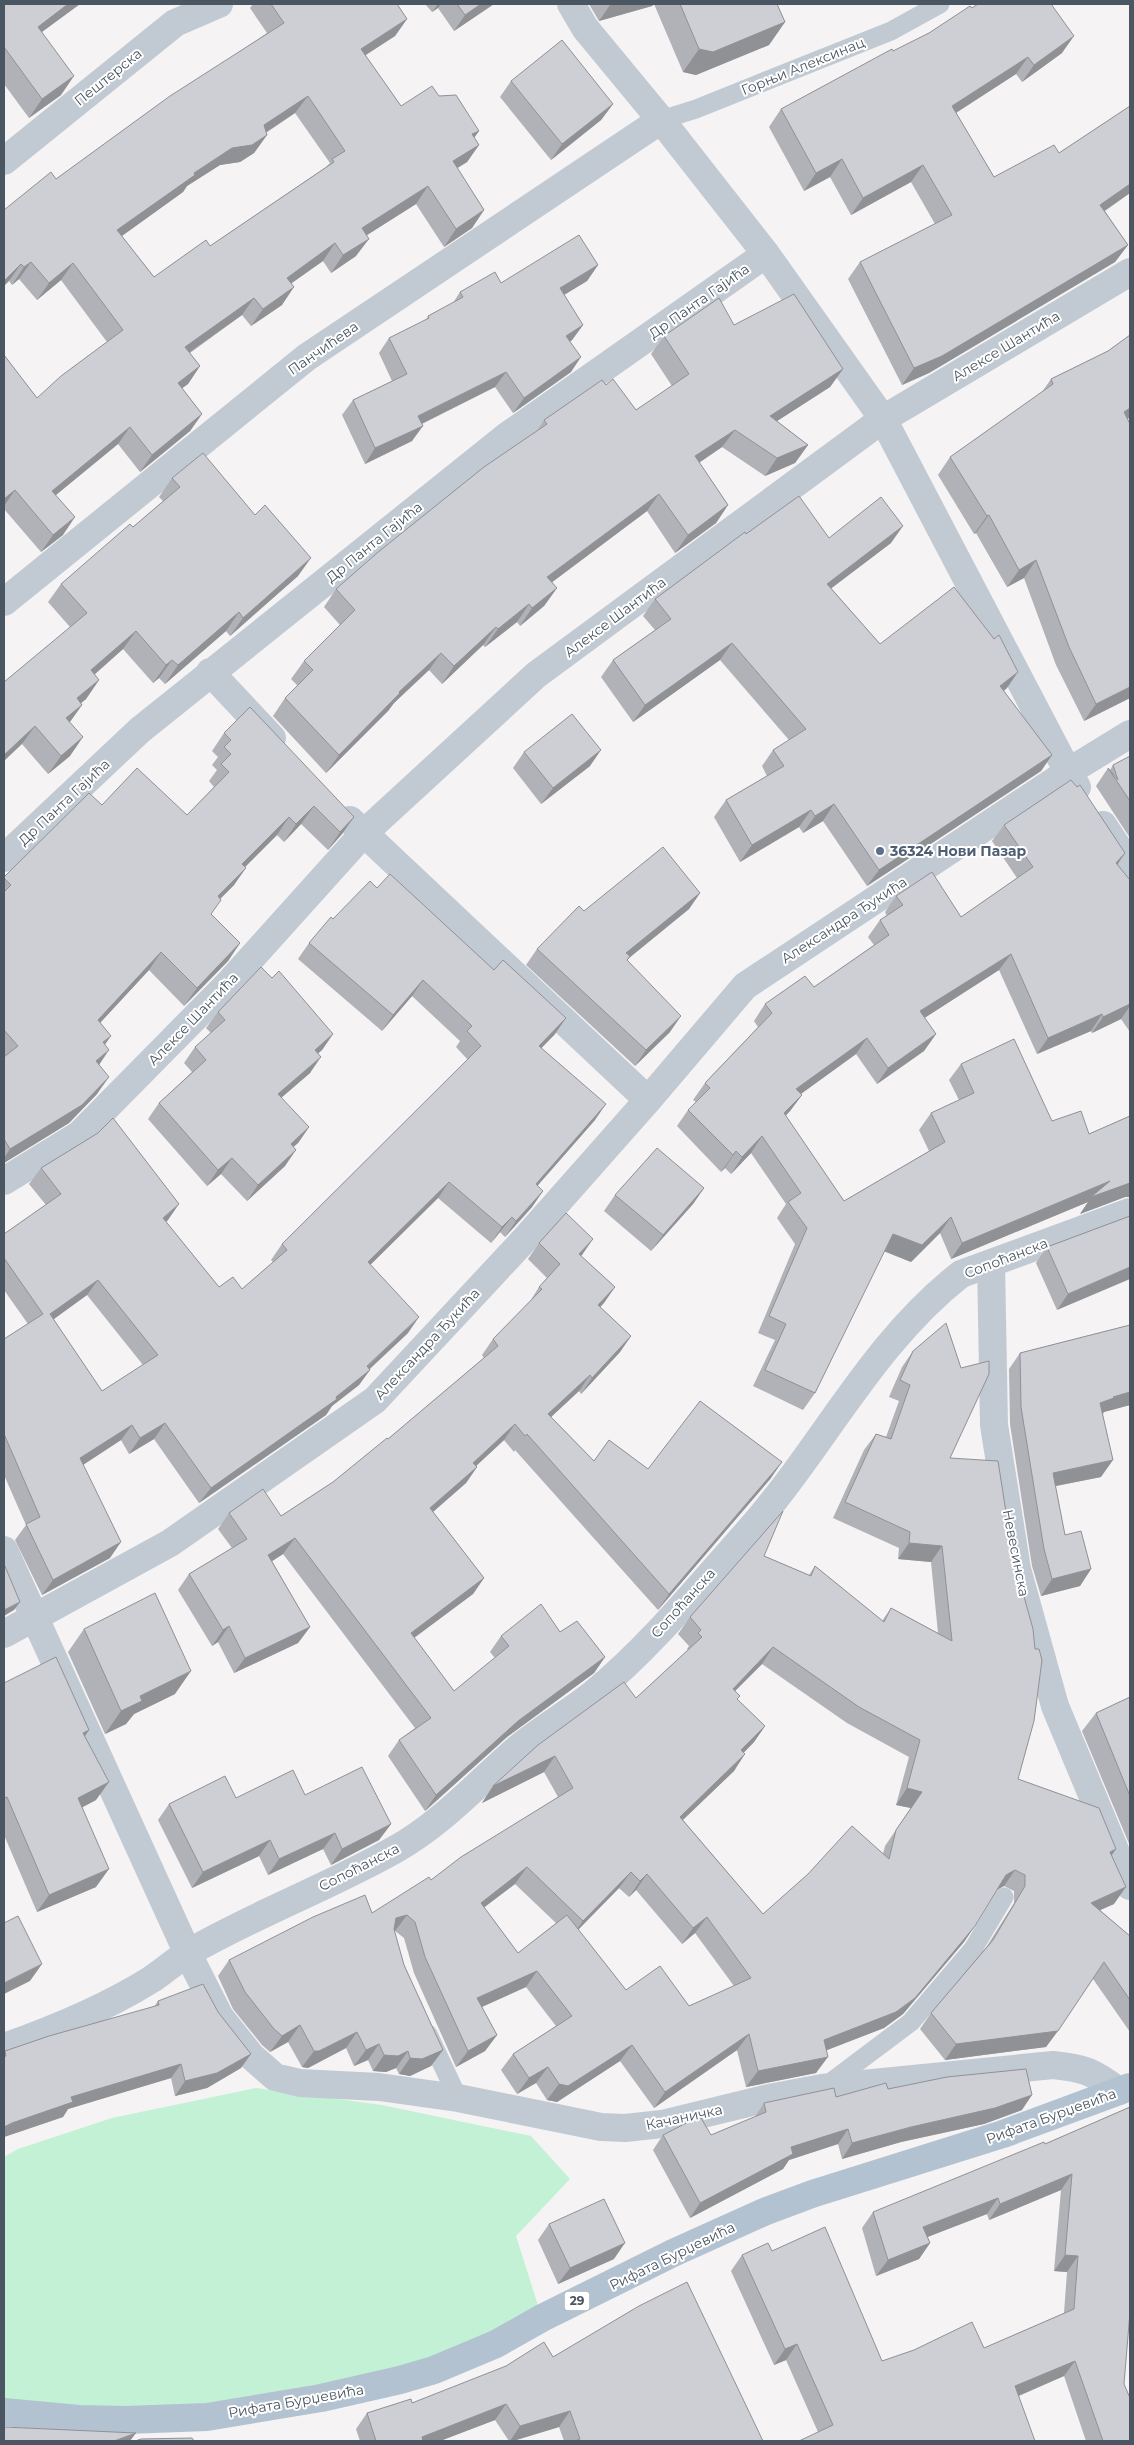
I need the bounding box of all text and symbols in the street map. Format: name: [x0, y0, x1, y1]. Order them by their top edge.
street label: Горњи Алексинац: [738, 33, 868, 99]
street label: Пештерска: [71, 44, 145, 110]
street label: Др Панта Гајића: [645, 260, 753, 342]
street label: Алексе Шантића: [949, 307, 1063, 385]
street label: Панчићева: [284, 317, 362, 379]
street label: Др Панта Гајића: [322, 498, 426, 586]
street label: Алексе Шантића: [561, 573, 669, 661]
street label: Др Панта Гајића: [14, 755, 114, 849]
place label: 36324 Нови Пазар: [889, 842, 1027, 860]
marker: 36324 Нови Пазар: [874, 845, 886, 857]
street label: Александра Ђукића: [778, 873, 910, 967]
street label: Алексе Шантића: [144, 969, 242, 1069]
street label: Сопоћанска: [962, 1234, 1050, 1282]
street label: Александра Ђукића: [370, 1284, 484, 1404]
street label: Невесинска: [999, 1508, 1033, 1598]
street label: Сопоћанска: [647, 1564, 719, 1642]
street label: Сопоћанска: [316, 1839, 402, 1895]
street label: Рифата Бурџевића: [983, 2084, 1119, 2148]
street label: Качаничка: [644, 2100, 724, 2134]
street label: Рифата Бурџевића: [606, 2218, 738, 2294]
road number: 29: [564, 2292, 590, 2310]
street label: Рифата Бурџевића: [227, 2380, 365, 2422]

